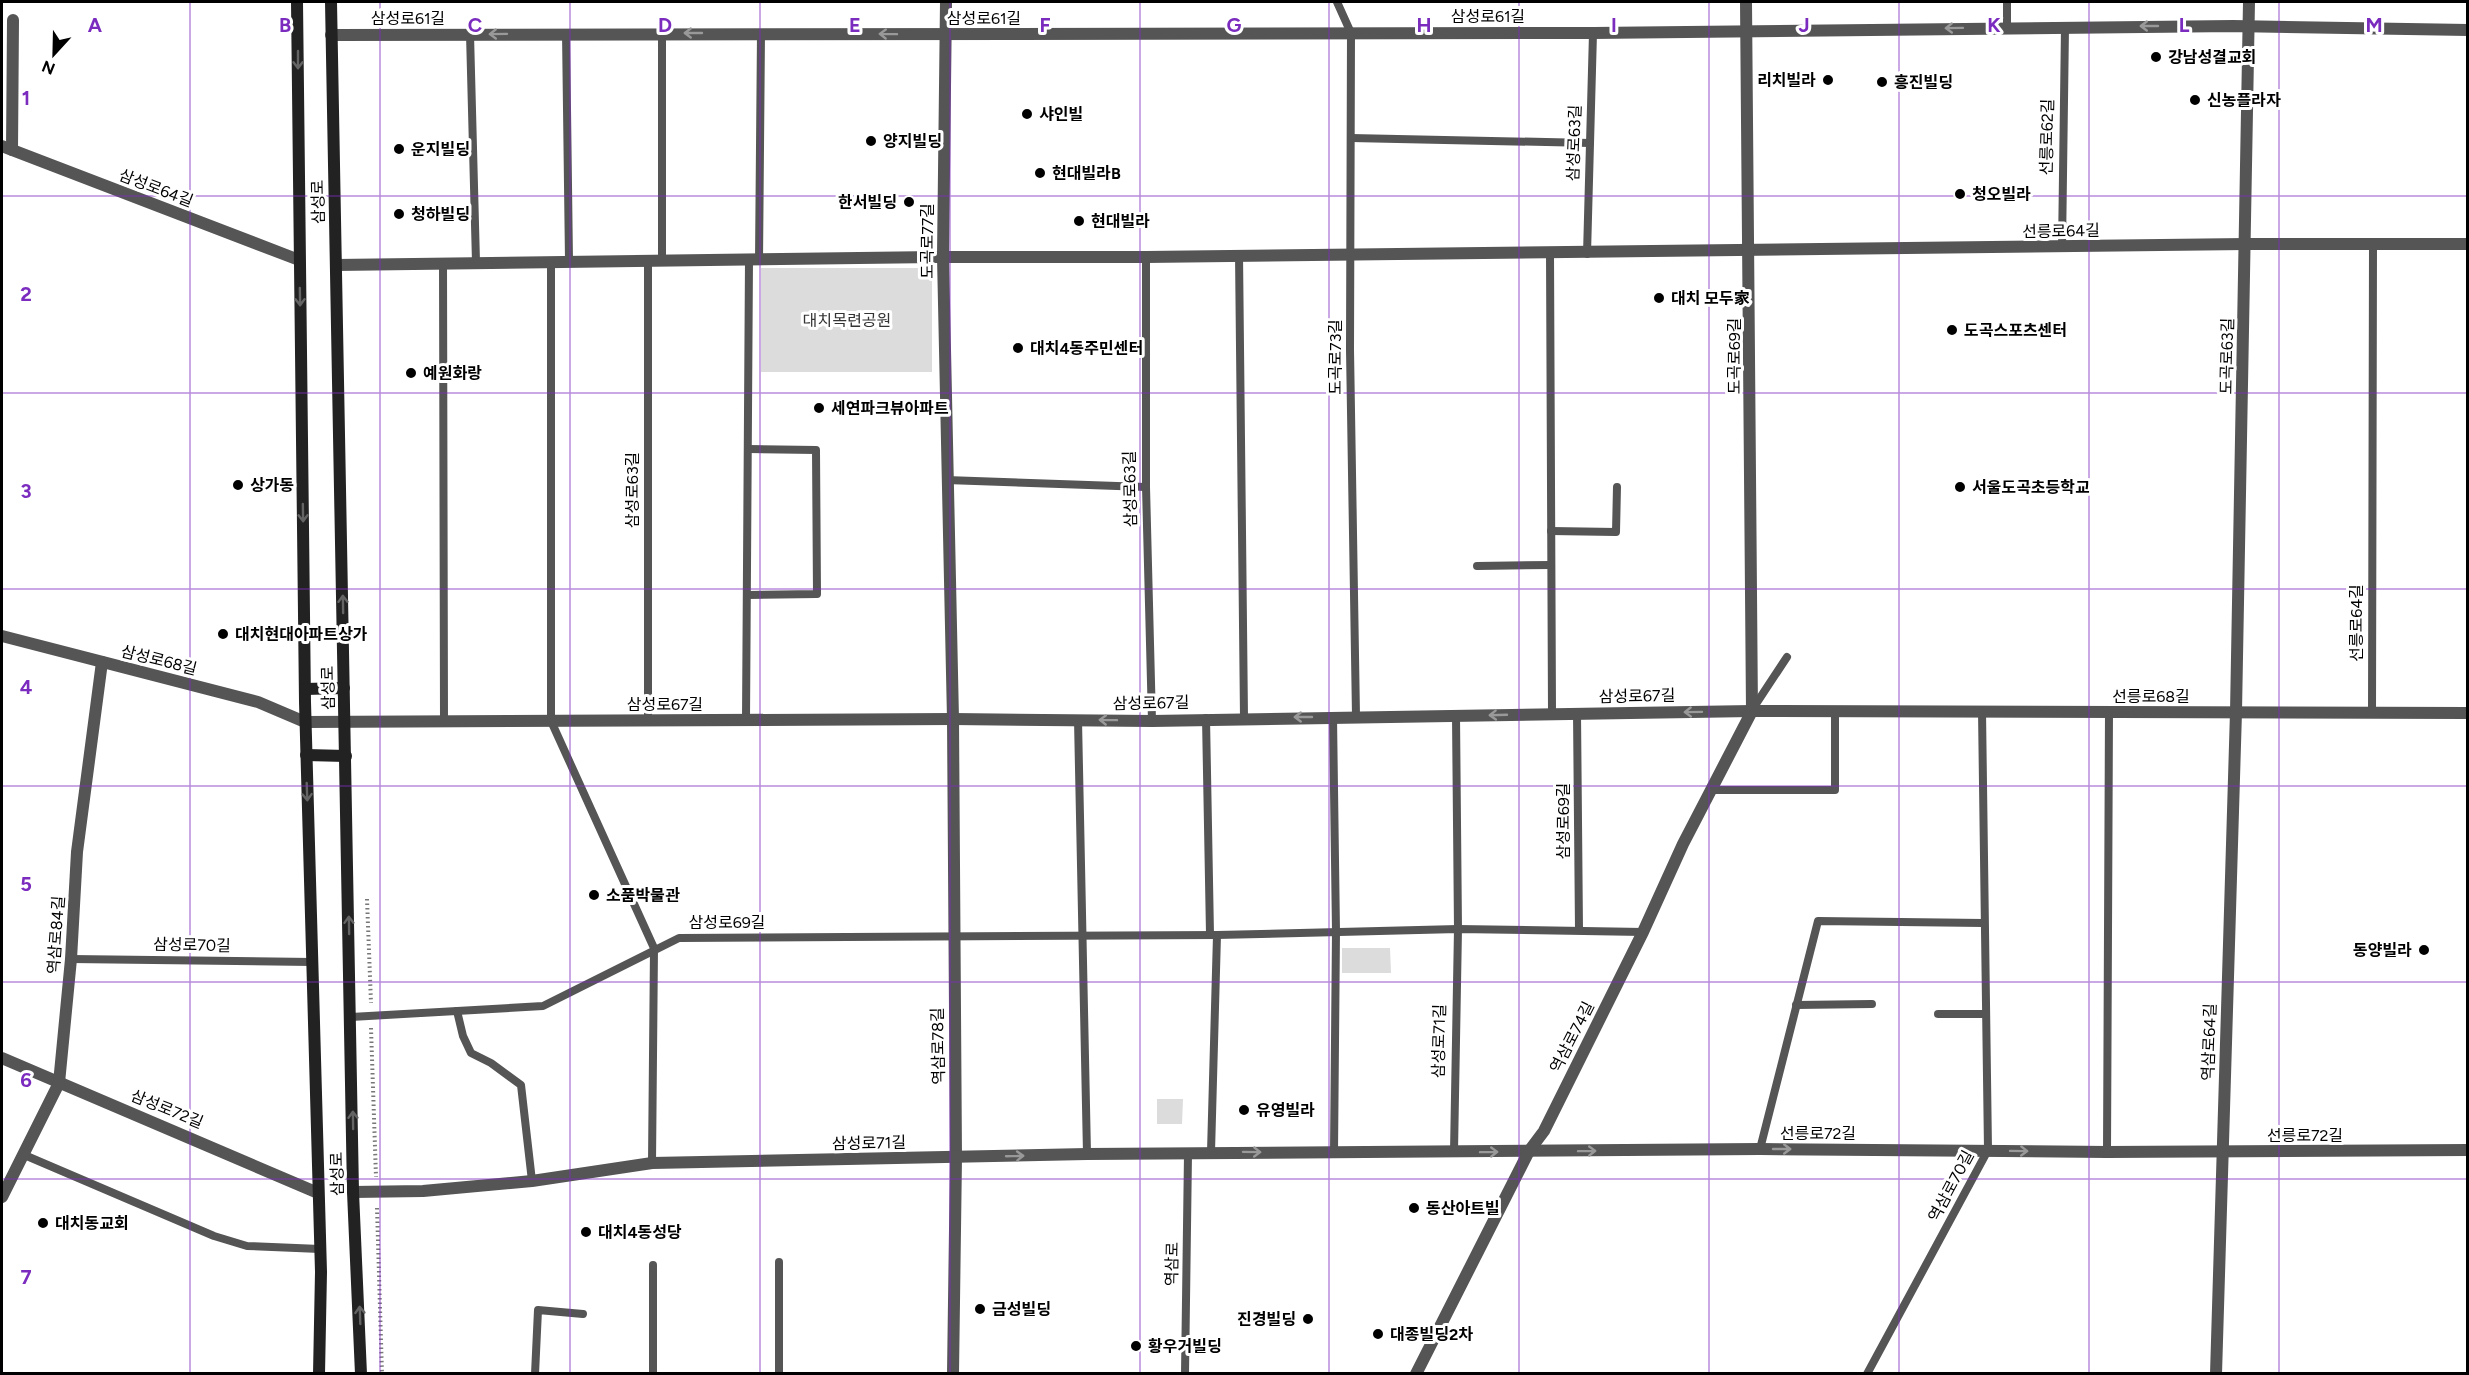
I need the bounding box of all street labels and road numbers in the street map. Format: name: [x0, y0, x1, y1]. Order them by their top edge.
street label: 삼성로61길: [1451, 7, 1525, 26]
street label: 삼성로61길: [371, 9, 445, 28]
street label: 삼성로61길: [947, 9, 1021, 28]
street label: 선릉로62길: [2037, 98, 2057, 176]
street label: 삼성로63길: [1563, 104, 1585, 182]
street label: 삼성로64길: [116, 165, 196, 211]
street label: 삼성로: [308, 179, 328, 224]
street label: 도곡로77길: [918, 203, 937, 279]
street label: 선릉로64길: [2022, 221, 2100, 241]
street label: 도곡로69길: [1725, 318, 1744, 395]
street label: 도곡로63길: [2217, 318, 2237, 394]
street label: 도곡로73길: [1326, 319, 1345, 395]
street label: 삼성로63길: [1120, 451, 1140, 527]
street label: 삼성로63길: [623, 452, 642, 528]
street label: 선릉로64길: [2347, 584, 2366, 662]
street label: 삼성로68길: [119, 641, 199, 679]
street label: 삼성로: [318, 665, 338, 710]
street label: 삼성로67길: [1599, 686, 1675, 706]
street label: 선릉로68길: [2112, 687, 2190, 706]
street label: 삼성로67길: [1113, 693, 1189, 713]
street label: 삼성로67길: [627, 695, 703, 714]
street label: 삼성로69길: [1554, 783, 1573, 860]
street label: 역삼로84길: [44, 895, 68, 975]
street label: 삼성로69길: [689, 913, 766, 932]
street label: 삼성로70길: [153, 935, 231, 955]
street label: 역삼로74길: [1546, 998, 1598, 1076]
street label: 역삼로64길: [2198, 1003, 2220, 1081]
street label: 삼성로71길: [1429, 1004, 1449, 1078]
street label: 역삼로78길: [928, 1007, 948, 1085]
street label: 삼성로72길: [128, 1086, 206, 1132]
street label: 선릉로72길: [1780, 1124, 1856, 1143]
street label: 선릉로72길: [2267, 1126, 2343, 1145]
street label: 삼성로71길: [832, 1133, 906, 1153]
street label: 역삼로70길: [1924, 1147, 1978, 1225]
street label: 삼성로: [327, 1151, 347, 1196]
street label: 역삼로: [1162, 1241, 1182, 1286]

